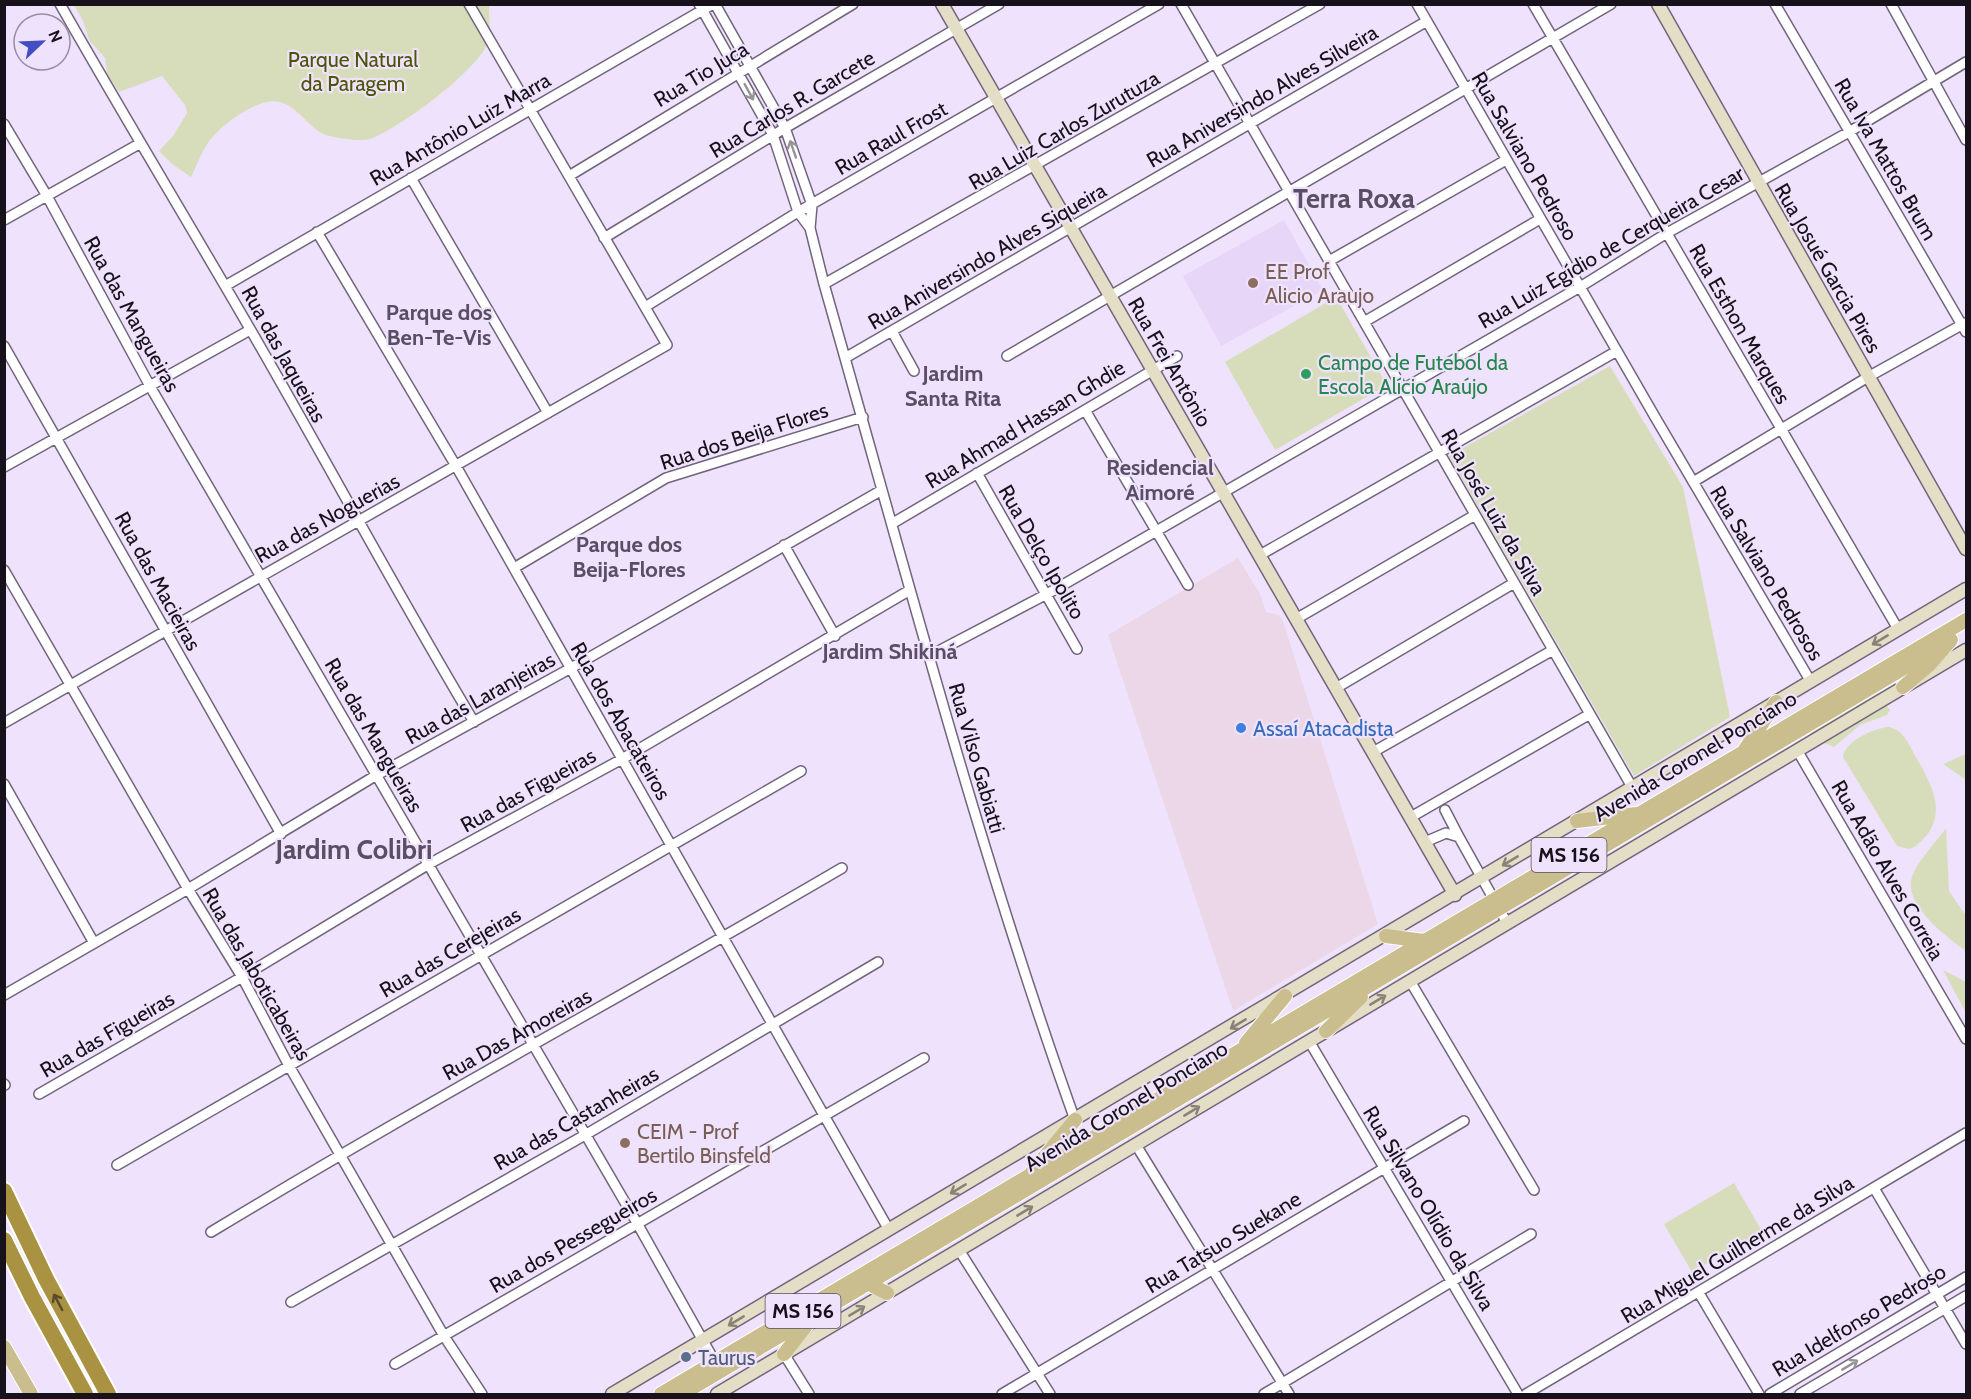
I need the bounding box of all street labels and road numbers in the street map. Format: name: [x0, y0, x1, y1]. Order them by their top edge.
street label: Rua Aniversindo Alves Silveira: [1142, 19, 1382, 173]
street label: Rua Tio Juca: [649, 36, 753, 112]
street label: Rua Carlos R. Garcete: [705, 45, 879, 163]
street label: Rua Luiz Carlos Zurutuza: [964, 65, 1164, 195]
street label: Rua Antônio Luiz Marra: [365, 67, 555, 191]
street label: Rua Salviano Pedroso: [1467, 67, 1583, 245]
street label: Rua Iva Mattos Brum: [1829, 74, 1943, 244]
street label: Rua Raul Frost: [831, 96, 951, 180]
street label: Rua Luiz Egídio de Cerqueira Cesar: [1474, 160, 1749, 333]
street label: Rua Aniversindo Alves Siqueira: [864, 178, 1110, 334]
street label: Rua Josué Garcia Pires: [1769, 179, 1887, 357]
street label: Rua das Mangueiras: [79, 232, 185, 396]
street label: Rua Esthon Marques: [1684, 240, 1796, 409]
street label: Rua das Jaqueiras: [236, 282, 332, 427]
street label: Rua Frei Antônio: [1123, 293, 1217, 431]
street label: Rua Ahmad Hassan Ghdie: [921, 354, 1129, 494]
street label: Rua dos Beija Flores: [657, 397, 832, 476]
street label: Rua José Luiz da Silva: [1436, 425, 1552, 599]
street label: Rua das Noguerias: [250, 468, 404, 568]
street label: Rua Delço Ipolito: [993, 480, 1091, 624]
street label: Rua Salviano Pedrosos: [1705, 481, 1829, 665]
street label: Rua das Macieiras: [110, 507, 207, 655]
street label: Rua dos Abacateiros: [566, 638, 676, 804]
street label: Rua das Laranjeiras: [401, 646, 560, 750]
street label: Rua das Mangueiras: [320, 653, 428, 817]
street label: Rua Vilso Gabiatti: [944, 680, 1010, 836]
street label: Avenida Coronel Ponciano: [1589, 685, 1801, 827]
street label: Rua das Figueiras: [456, 742, 600, 837]
street label: Rua Adão Alves Correia: [1826, 776, 1950, 964]
road number: MS 156: [1532, 838, 1606, 872]
street label: Rua das Jaboticabeiras: [197, 883, 317, 1065]
street label: Rua das Cerejeiras: [375, 901, 526, 1003]
street label: Rua Das Amoreiras: [438, 983, 596, 1085]
street label: Rua das Figueiras: [36, 985, 179, 1082]
street label: Avenida Coronel Ponciano: [1020, 1035, 1232, 1177]
street label: Rua das Castanheiras: [489, 1061, 663, 1175]
street label: Rua Silvano Olídio da Silva: [1358, 1101, 1500, 1315]
street label: Rua Miguel Guilherme da Silva: [1616, 1170, 1858, 1328]
street label: Rua dos Pessegueiros: [485, 1182, 661, 1298]
street label: Rua Tatsuo Suekane: [1141, 1186, 1305, 1298]
street label: Rua Idelfonso Pedroso: [1768, 1258, 1950, 1382]
road number: MS 156: [766, 1294, 840, 1328]

